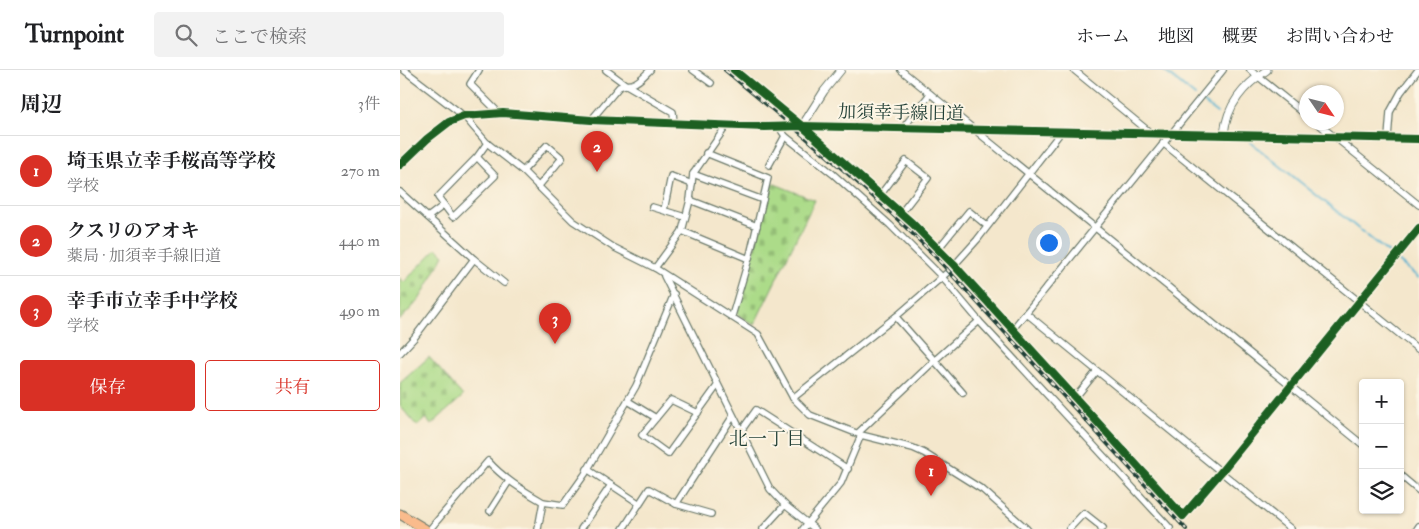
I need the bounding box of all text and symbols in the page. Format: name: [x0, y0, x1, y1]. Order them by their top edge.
search box: [154, 12, 504, 57]
text: Turnpoint: [25, 19, 124, 50]
icon: search: [172, 21, 200, 49]
text: ここで検索: [212, 25, 307, 49]
text: ホーム: [1076, 25, 1130, 48]
text: 地図: [1158, 25, 1194, 48]
text: 概要: [1222, 25, 1258, 48]
text: お問い合わせ: [1286, 25, 1394, 48]
north arrow: [1299, 85, 1344, 130]
text: 周辺: [20, 91, 62, 118]
text: 3件: [358, 94, 380, 114]
street label: 加須幸手線旧道: [838, 100, 964, 126]
pin: 2: [581, 131, 613, 172]
text: 埼玉県立幸手桜高等学校: [67, 149, 276, 173]
text: 1: [33, 161, 39, 181]
text: 270 m: [341, 161, 380, 181]
text: 学校: [67, 176, 99, 196]
text: クスリのアオキ: [67, 219, 200, 243]
your location: [1036, 230, 1062, 256]
text: 2: [32, 231, 40, 251]
text: 440 m: [339, 231, 380, 251]
text: 薬局 · 加須幸手線旧道: [67, 246, 221, 266]
text: 幸手市立幸手中学校: [67, 289, 238, 313]
text: 3: [33, 301, 39, 321]
text: 490 m: [339, 301, 380, 321]
pin: 3: [539, 303, 571, 344]
text: 学校: [67, 316, 99, 336]
button: 保存: [20, 360, 195, 411]
button: 共有: [205, 360, 380, 411]
map controls: [1359, 379, 1404, 514]
button: +: [1359, 379, 1404, 424]
button: −: [1359, 424, 1404, 469]
district label: 北一丁目: [729, 427, 805, 451]
pin: 1: [915, 455, 947, 496]
button: layers: [1359, 469, 1404, 514]

